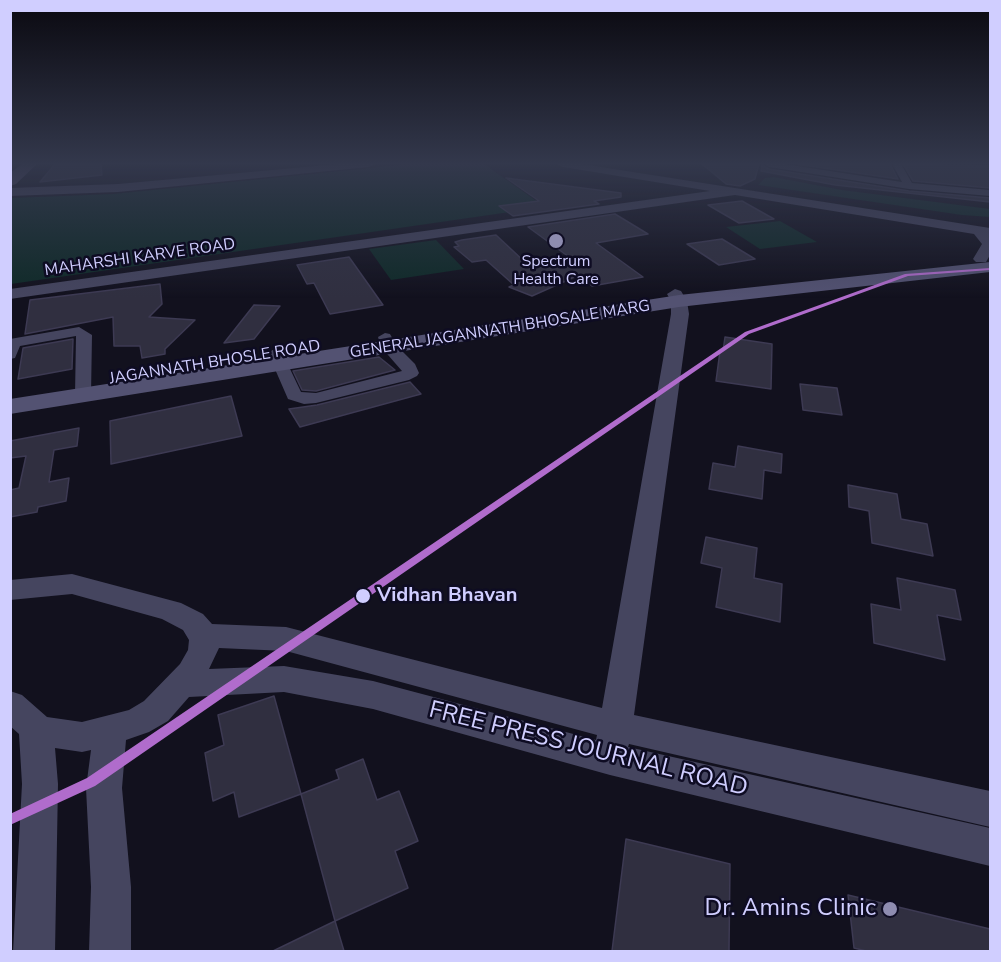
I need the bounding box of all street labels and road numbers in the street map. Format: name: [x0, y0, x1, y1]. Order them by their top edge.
street label: MAHARSHI KARVE ROAD: [43, 235, 237, 281]
street label: GENERAL JAGANNATH BHOSALE MARG: [349, 297, 651, 363]
street label: JAGANNATH BHOSLE ROAD: [108, 337, 322, 389]
street label: FREE PRESS JOURNAL ROAD: [426, 696, 750, 804]

